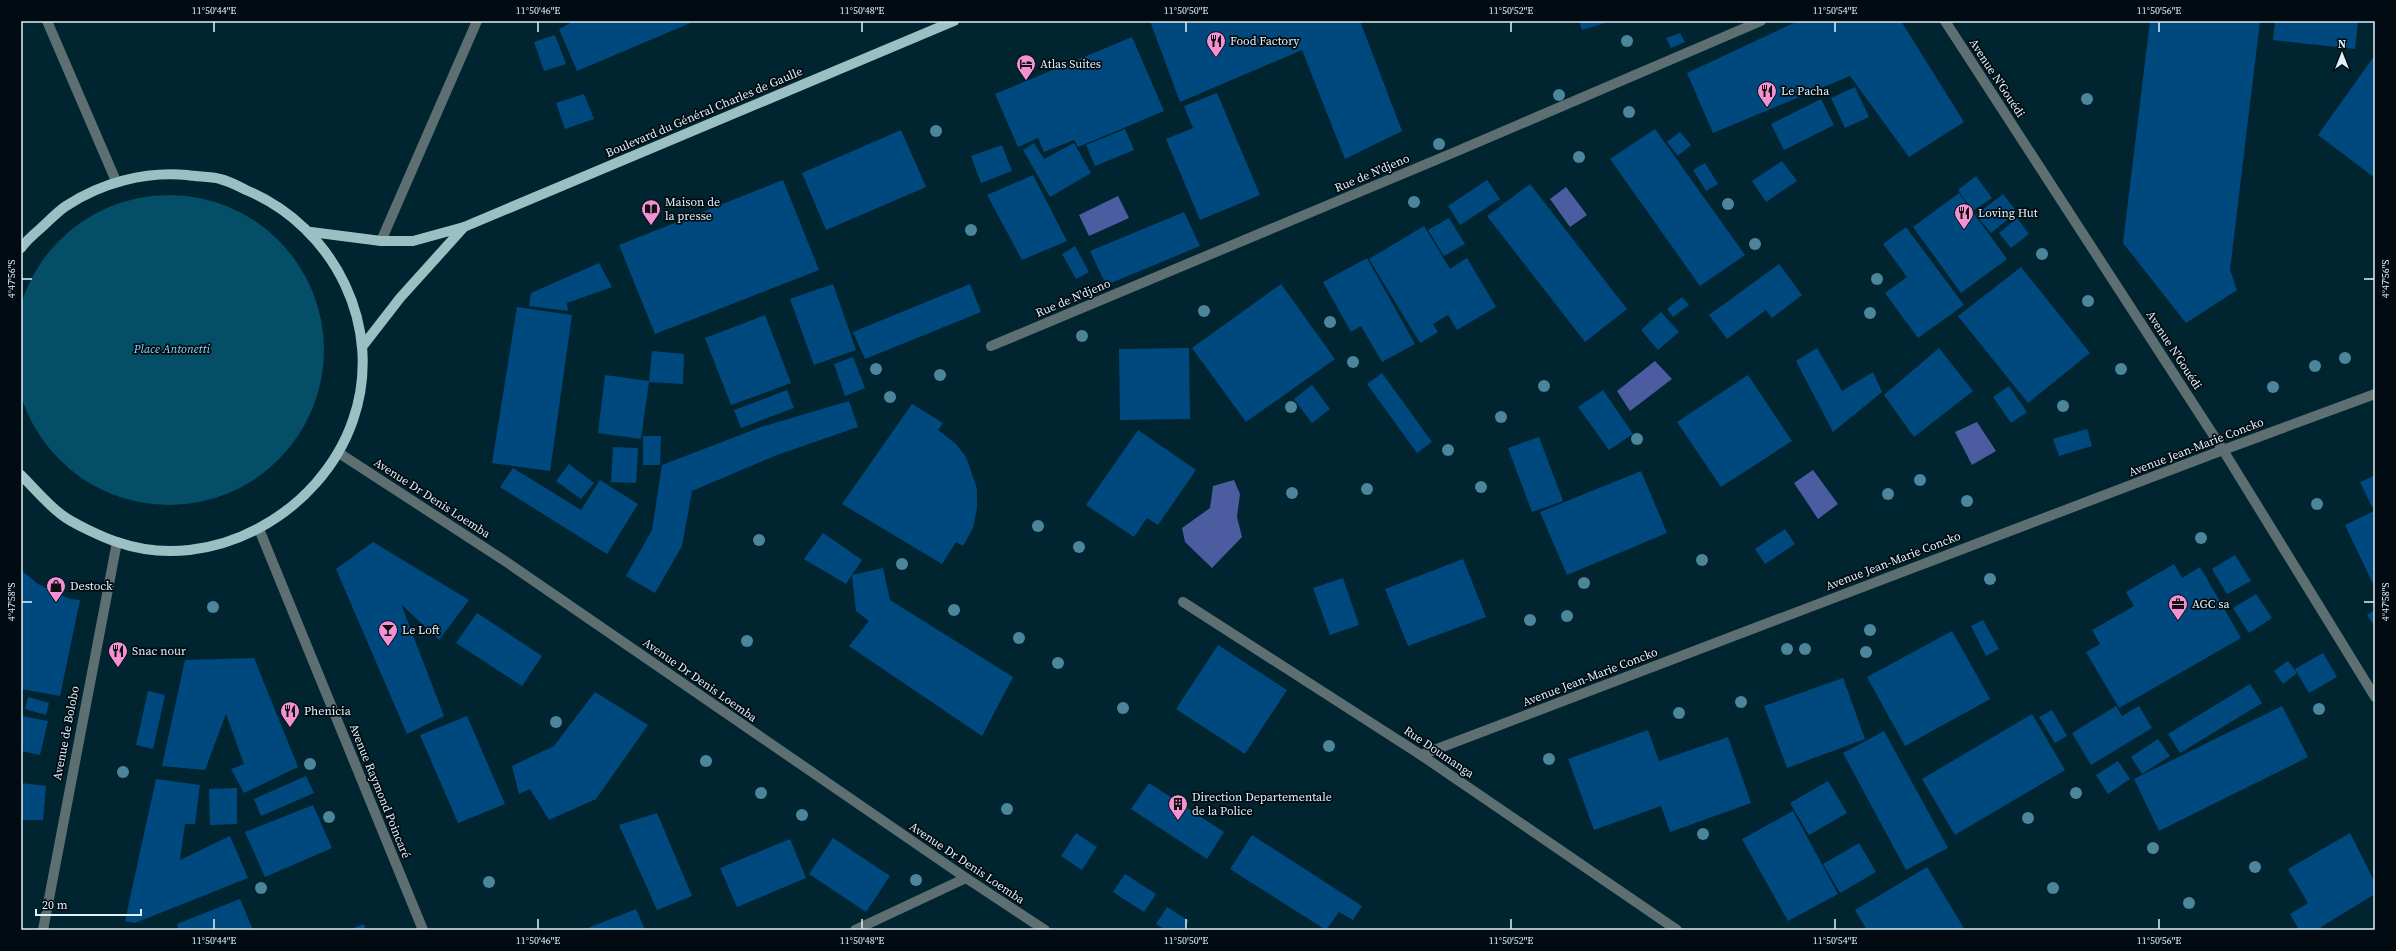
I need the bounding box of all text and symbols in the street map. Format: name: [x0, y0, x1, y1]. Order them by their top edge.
text: 11°50'44"E: [192, 4, 236, 17]
text: 11°50'46"E: [516, 4, 560, 17]
text: 11°50'48"E: [840, 4, 884, 17]
text: 11°50'50"E: [1164, 4, 1208, 17]
text: 11°50'52"E: [1489, 4, 1533, 17]
text: 11°50'54"E: [1813, 4, 1857, 17]
text: 11°50'56"E: [2137, 4, 2181, 17]
restaurant icon: Food Factory: [1205, 30, 1227, 58]
place label: Food Factory: [1230, 33, 1300, 49]
north arrow: [2322, 34, 2362, 74]
street label: Avenue N'Gouédi: [1966, 36, 2029, 121]
text: N: [2338, 37, 2346, 52]
hotel icon: Atlas Suites: [1015, 53, 1037, 81]
place label: Atlas Suites: [1040, 56, 1101, 72]
street label: Boulevard du Général Charles de Gaulle: [603, 63, 805, 161]
restaurant icon: Le Pacha: [1756, 80, 1778, 108]
place label: Le Pacha: [1781, 83, 1830, 99]
street label: Rue de N'djeno: [1332, 150, 1412, 196]
place label: Maison de la presse: [665, 194, 720, 224]
library icon: Maison de la presse: [640, 198, 662, 226]
restaurant icon: Loving Hut: [1953, 202, 1975, 230]
place label: Loving Hut: [1978, 205, 2038, 221]
text: 4°47'56"S: [5, 260, 18, 298]
text: 4°47'56"S: [2379, 260, 2392, 298]
street label: Rue de N'djeno: [1033, 275, 1113, 321]
street label: Avenue N'Gouédi: [2143, 308, 2206, 393]
park label: Place Antonetti: [133, 341, 211, 357]
street label: Avenue Jean-Marie Concko: [2126, 414, 2266, 480]
street label: Avenue Dr Denis Loemba: [371, 454, 494, 542]
street label: Avenue Jean-Marie Concko: [1823, 528, 1963, 594]
shop icon: Destock: [45, 575, 67, 603]
place label: Destock: [70, 578, 113, 594]
text: 4°47'58"S: [5, 583, 18, 621]
text: 4°47'58"S: [2379, 583, 2392, 621]
office icon: AGC sa: [2167, 593, 2189, 621]
place label: AGC sa: [2192, 596, 2230, 612]
bar icon: Le Loft: [377, 619, 399, 647]
place label: Le Loft: [402, 622, 440, 638]
street label: Avenue Dr Denis Loemba: [640, 635, 761, 726]
restaurant icon: Snac nour: [107, 640, 129, 668]
place label: Snac nour: [132, 643, 186, 659]
street label: Avenue Jean-Marie Concko: [1520, 644, 1660, 710]
street label: Avenue de Bolobo: [49, 684, 83, 781]
restaurant icon: Phenicia: [279, 700, 301, 728]
place label: Phenicia: [304, 703, 352, 719]
street label: Avenue Raymond Poincaré: [346, 721, 414, 861]
street label: Rue Doumanga: [1401, 723, 1478, 782]
place label: Direction Departementale de la Police: [1192, 789, 1332, 819]
building icon: Direction Departementale de la Police: [1167, 793, 1189, 821]
street label: Avenue Dr Denis Loemba: [906, 818, 1028, 908]
scale bar: [36, 891, 141, 917]
text: 20 m: [42, 897, 68, 913]
text: 11°50'44"E: [192, 934, 236, 947]
text: 11°50'46"E: [516, 934, 560, 947]
text: 11°50'48"E: [840, 934, 884, 947]
text: 11°50'50"E: [1164, 934, 1208, 947]
text: 11°50'52"E: [1489, 934, 1533, 947]
text: 11°50'54"E: [1813, 934, 1857, 947]
text: 11°50'56"E: [2137, 934, 2181, 947]

